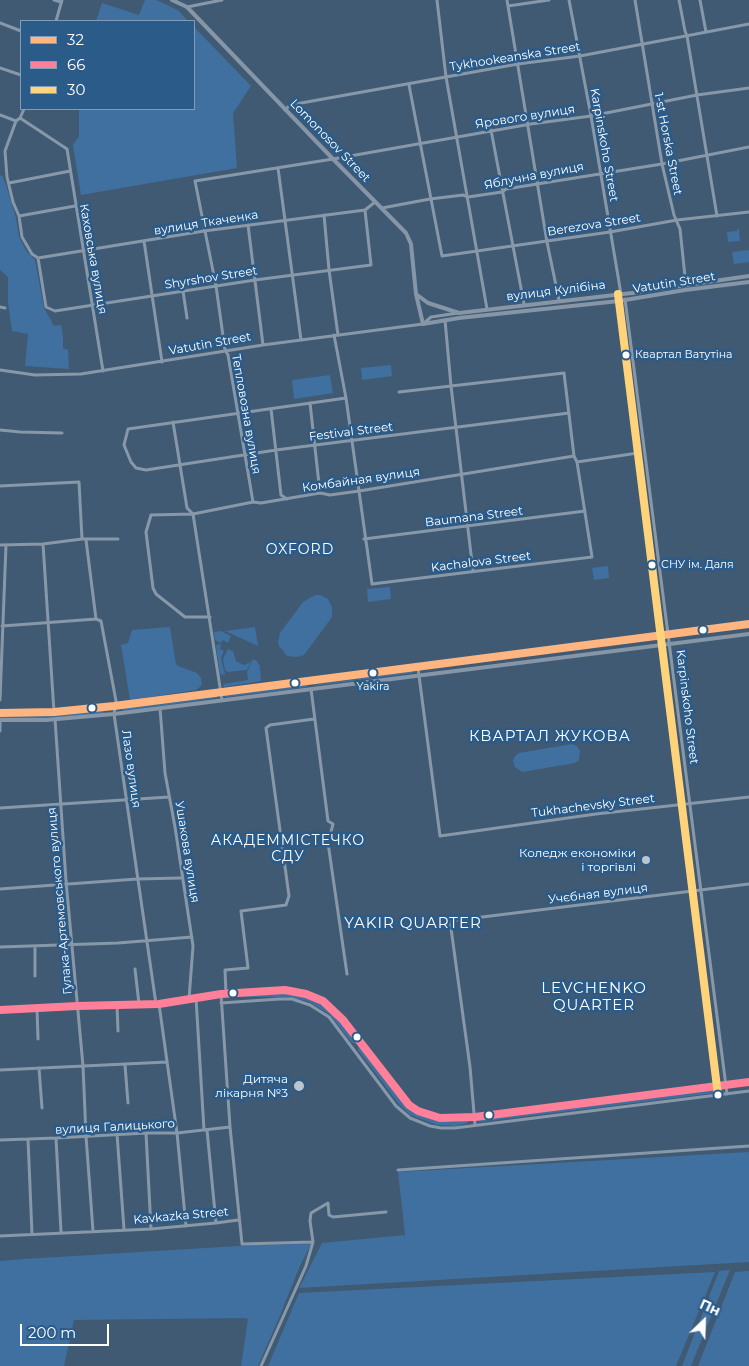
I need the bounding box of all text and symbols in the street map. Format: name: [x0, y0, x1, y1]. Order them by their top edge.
legend: [20, 20, 195, 110]
text: 32: [67, 30, 84, 49]
street label: Tykhookeanska Street: [449, 40, 581, 74]
text: 66: [67, 55, 85, 74]
text: 30: [67, 80, 85, 99]
street label: Karpinskoho Street: [587, 87, 621, 203]
street label: 1-st Horska Street: [651, 91, 685, 197]
street label: Lomonosov Street: [287, 97, 373, 185]
street label: Ярового вулиця: [474, 102, 576, 132]
street label: Яблучна вулиця: [483, 159, 585, 193]
street label: Каховська вулиця: [76, 203, 110, 315]
street label: вулиця Ткаченка: [153, 208, 259, 238]
street label: Berezova Street: [546, 211, 642, 239]
street label: Shyrshov Street: [164, 264, 258, 292]
street label: Vatutin Street: [632, 269, 716, 297]
street label: вулиця Кулібіна: [506, 278, 606, 304]
street label: Vatutin Street: [168, 330, 252, 358]
place label: Квартал Ватутіна: [635, 348, 733, 362]
marker: Квартал Ватутіна: [621, 350, 631, 360]
street label: Тепловозна вулиця: [228, 353, 264, 475]
street label: Festival Street: [308, 420, 394, 444]
street label: Комбайная вулиця: [301, 465, 421, 495]
street label: Baumana Street: [424, 504, 524, 530]
district label: OXFORD: [265, 542, 335, 558]
street label: Kachalova Street: [430, 549, 532, 575]
place label: СНУ ім. Даля: [661, 558, 734, 572]
marker: СНУ ім. Даля: [647, 560, 657, 570]
unlabelled marker: [698, 625, 708, 635]
street label: Karpinskoho Street: [673, 649, 701, 765]
marker: Yakira: [368, 668, 378, 678]
unlabelled marker: [290, 678, 300, 688]
place label: Yakira: [357, 680, 389, 694]
unlabelled marker: [87, 703, 97, 713]
district label: КВАРТАЛ ЖУКОВА: [467, 728, 633, 746]
street label: Лазо вулиця: [118, 729, 144, 809]
street label: Tukhachevsky Street: [531, 791, 655, 821]
street label: Ушакова вулиця: [172, 800, 202, 904]
street label: Гулака-Артемовського вулиця: [45, 807, 75, 995]
district label: АКАДЕММІСТЕЧКО СДУ: [209, 833, 367, 866]
place label: Коледж економіки і торгівлі: [519, 846, 636, 874]
marker: Коледж економіки і торгівлі: [640, 854, 652, 866]
street label: Учєбная вулиця: [547, 881, 649, 907]
district label: YAKIR QUARTER: [343, 915, 483, 933]
district label: LEVCHENKO QUARTER: [540, 980, 648, 1015]
unlabelled marker: [228, 988, 238, 998]
unlabelled marker: [352, 1032, 362, 1042]
place label: Дитяча лікарня №3: [215, 1072, 288, 1100]
marker: Дитяча лікарня №3: [292, 1079, 306, 1093]
unlabelled marker: [713, 1090, 723, 1100]
unlabelled marker: [484, 1110, 494, 1120]
street label: вулиця Галицького: [55, 1117, 175, 1137]
street label: Kavkazka Street: [133, 1205, 229, 1227]
text: Пн: [697, 1295, 723, 1320]
north arrow: [679, 1296, 729, 1346]
scale bar: [22, 1314, 111, 1346]
text: 200 m: [28, 1323, 76, 1342]

